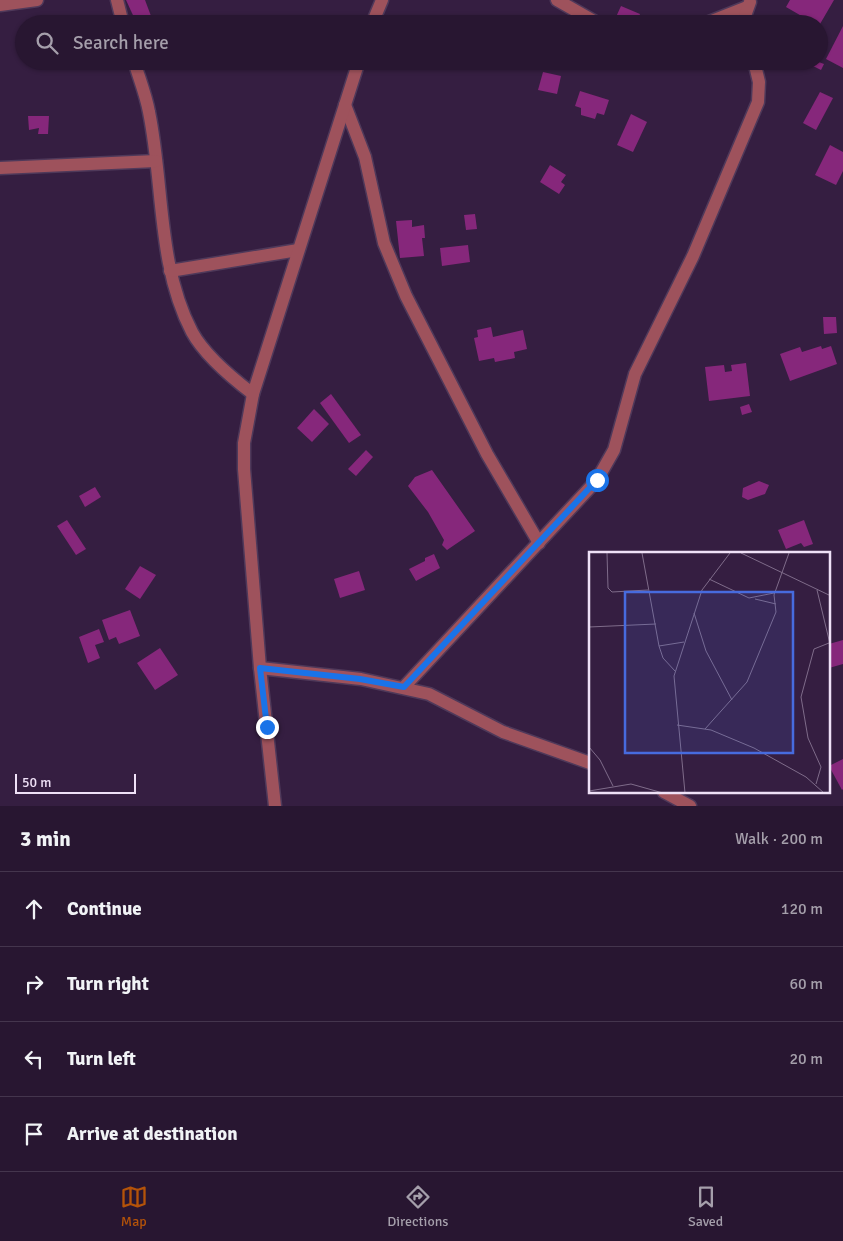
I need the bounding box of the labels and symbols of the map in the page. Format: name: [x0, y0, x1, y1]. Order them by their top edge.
route start: [586, 469, 609, 492]
inset map: [589, 552, 830, 794]
route end: [256, 716, 279, 739]
scale bar: [15, 771, 136, 794]

